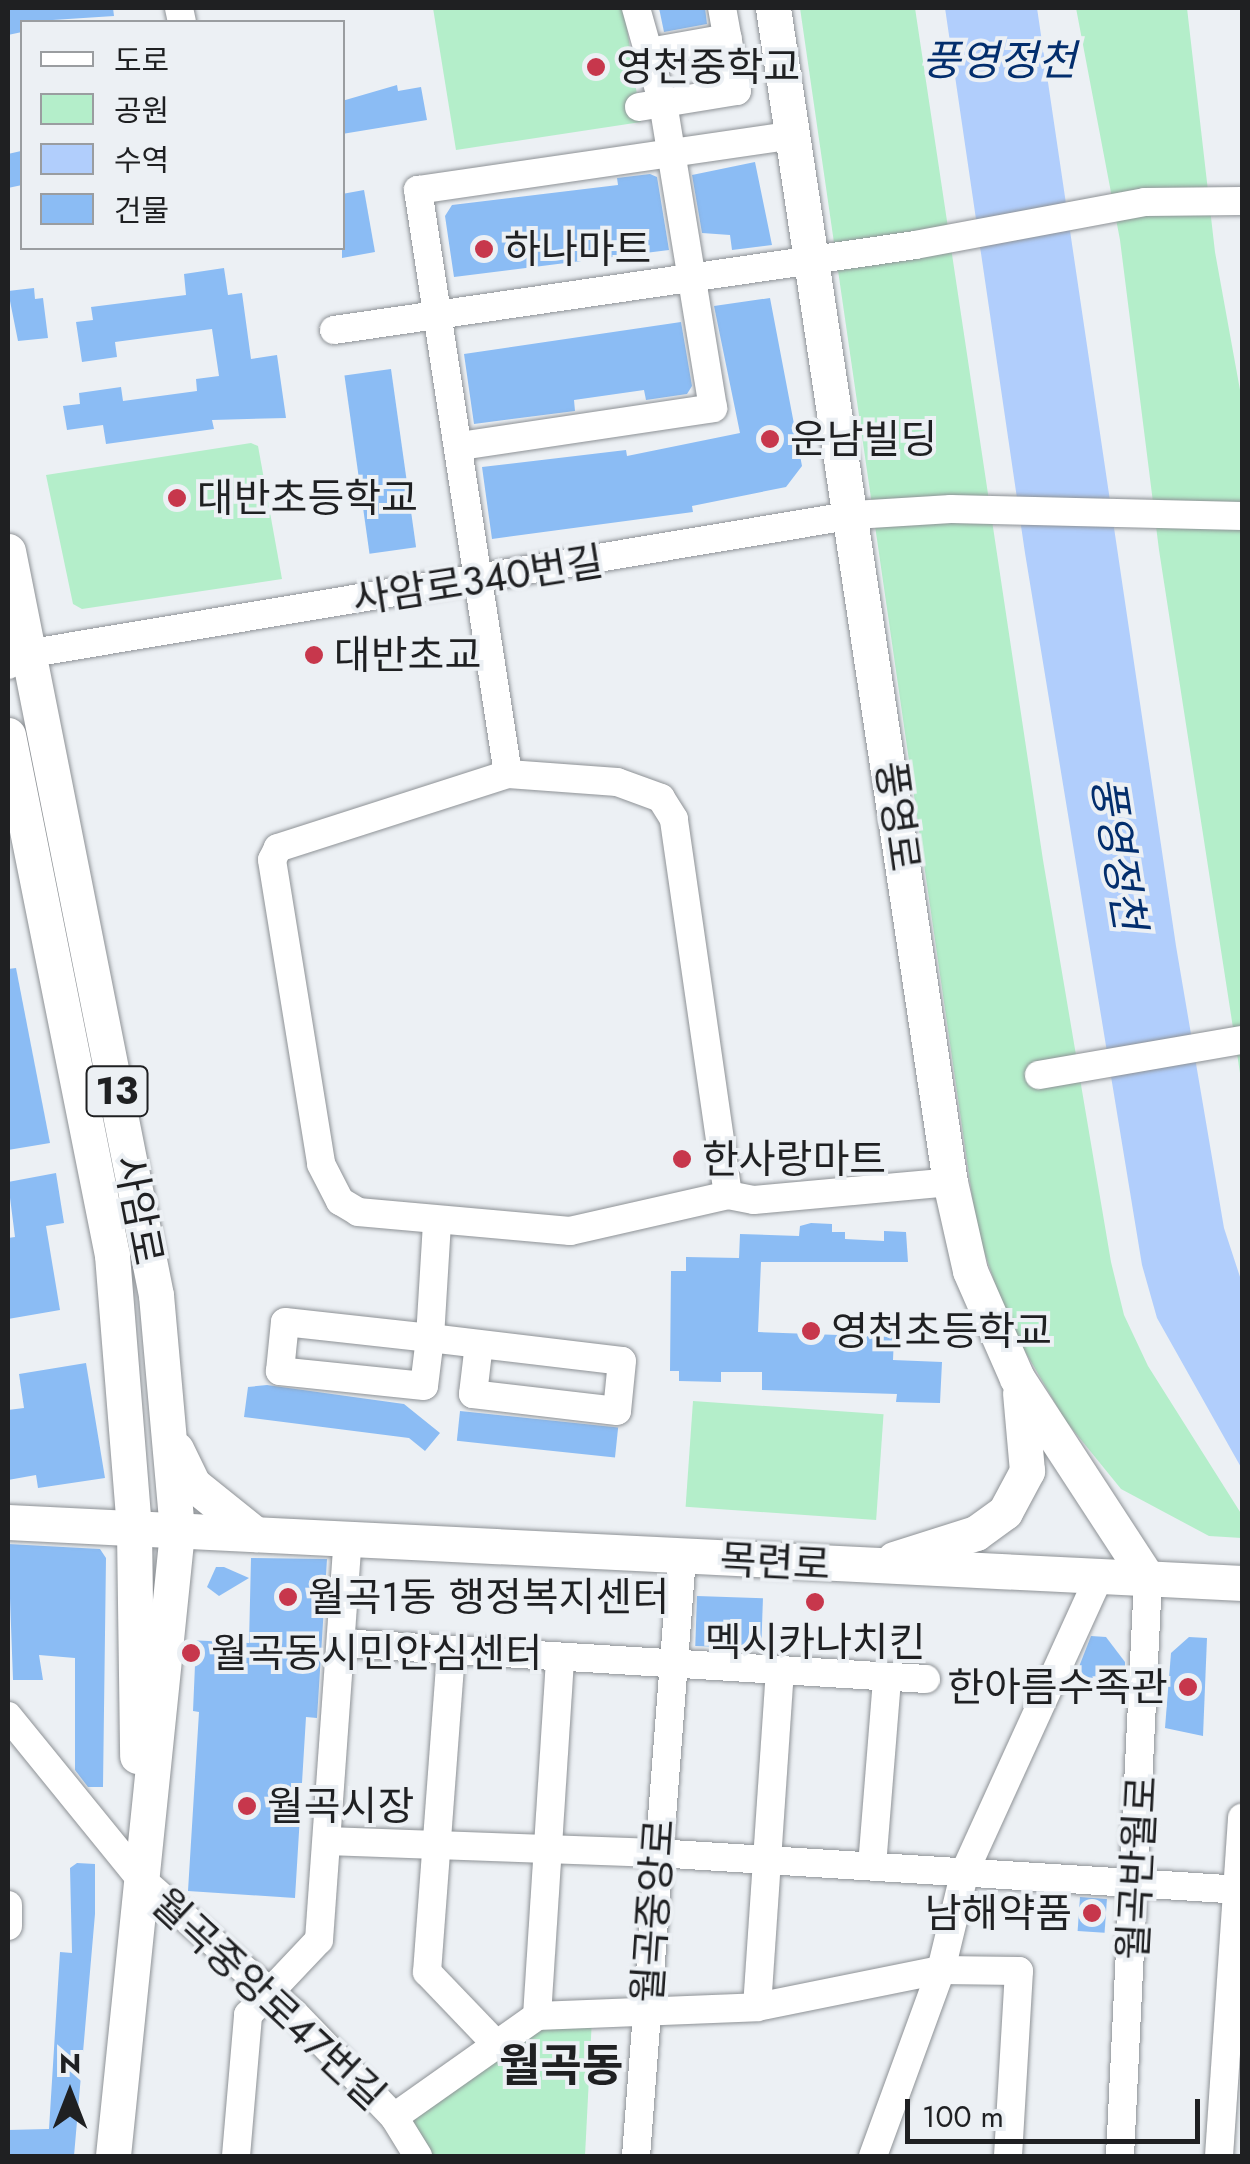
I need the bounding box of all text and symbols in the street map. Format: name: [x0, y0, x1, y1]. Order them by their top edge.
legend: [20, 20, 345, 250]
water label: 풍영정천: [922, 36, 1076, 86]
text: 도로: [114, 39, 169, 82]
place label: 영천중학교: [616, 43, 800, 91]
marker: 영천중학교: [585, 56, 607, 78]
text: 공원: [114, 89, 169, 132]
text: 수역: [114, 139, 169, 182]
text: 건물: [114, 189, 169, 232]
place label: 하나마트: [504, 225, 651, 273]
marker: 하나마트: [473, 238, 495, 260]
place label: 운남빌딩: [790, 415, 937, 463]
marker: 운남빌딩: [759, 428, 781, 450]
place label: 대반초등학교: [197, 474, 418, 522]
marker: 대반초등학교: [166, 487, 188, 509]
street label: 사암로340번길: [349, 536, 607, 624]
place label: 대반초교: [334, 631, 481, 679]
marker: 대반초교: [303, 644, 325, 666]
street label: 풍영로: [867, 758, 929, 874]
water label: 풍영정천: [1081, 773, 1155, 933]
road number: 13: [84, 1058, 150, 1124]
place label: 한사랑마트: [702, 1135, 886, 1183]
marker: 한사랑마트: [671, 1148, 693, 1170]
street label: 사암로: [105, 1151, 173, 1269]
place label: 영천초등학교: [831, 1307, 1052, 1355]
marker: 영천초등학교: [800, 1320, 822, 1342]
street label: 목련로: [719, 1535, 831, 1589]
place label: 월곡1동 행정복지센터: [308, 1573, 669, 1621]
marker: 월곡1동 행정복지센터: [277, 1586, 299, 1608]
marker: 멕시카나치킨: [804, 1591, 826, 1613]
place label: 멕시카나치킨: [705, 1618, 925, 1666]
place label: 월곡동시민안심센터: [211, 1629, 542, 1677]
marker: 월곡동시민안심센터: [180, 1642, 202, 1664]
place label: 한아름수족관: [947, 1663, 1168, 1711]
marker: 한아름수족관: [1177, 1676, 1199, 1698]
street label: 월곡반월로: [1108, 1775, 1166, 1961]
place label: 월곡시장: [267, 1782, 414, 1830]
marker: 월곡시장: [236, 1795, 258, 1817]
street label: 월곡중앙로: [623, 1818, 683, 2004]
street label: 월곡중앙로47번길: [142, 1878, 396, 2120]
place label: 남해약품: [925, 1889, 1072, 1937]
marker: 남해약품: [1081, 1902, 1103, 1924]
district label: 월곡동: [499, 2039, 623, 2093]
text: N: [59, 2043, 81, 2084]
north arrow: [20, 2044, 120, 2144]
scale bar: [910, 2079, 1205, 2141]
text: 100 m: [922, 2095, 1004, 2138]

